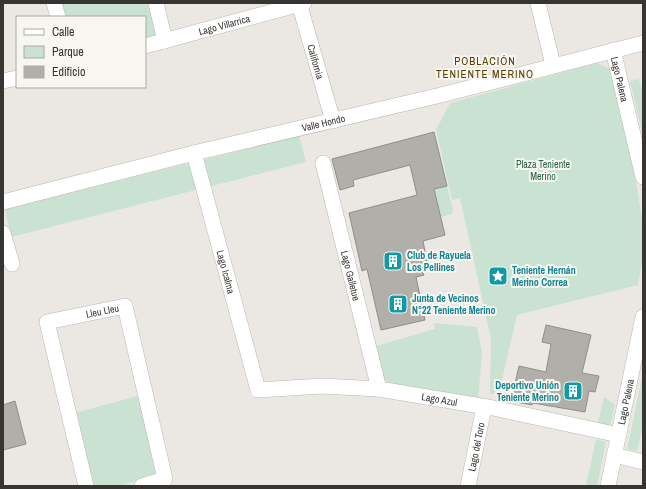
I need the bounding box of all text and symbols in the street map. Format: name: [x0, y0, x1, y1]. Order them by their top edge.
street label: Lago Villarrica: [197, 12, 252, 38]
legend: [16, 16, 146, 88]
text: Calle: [52, 24, 74, 40]
street label: California: [304, 43, 327, 81]
text: Parque: [52, 44, 84, 60]
district label: POBLACIÓN TENIENTE MERINO: [436, 54, 534, 81]
street label: Lago Palena: [608, 55, 631, 104]
text: Edificio: [52, 64, 85, 80]
street label: Valle Hondo: [300, 112, 347, 134]
park label: Plaza Teniente Merino: [516, 158, 570, 183]
street label: Lago Icalma: [213, 249, 238, 296]
street label: Lago Galletue: [338, 249, 363, 303]
place label: Club de Rayuela Los Pellines: [407, 249, 471, 274]
building icon: Club de Rayuela Los Pellines: [382, 250, 404, 272]
place label: Teniente Hernán Merino Correa: [512, 264, 576, 289]
place icon: Teniente Hernán Merino Correa: [487, 265, 509, 287]
place label: Junta de Vecinos N°22 Teniente Merino: [412, 292, 496, 317]
building icon: Junta de Vecinos N°22 Teniente Merino: [387, 293, 409, 315]
street label: Lleu Lleu: [85, 301, 120, 321]
street label: Lago Palena: [615, 378, 637, 426]
place label: Deportivo Unión Teniente Merino: [495, 379, 559, 404]
building icon: Deportivo Unión Teniente Merino: [562, 380, 584, 402]
street label: Lago Azul: [421, 390, 458, 409]
street label: Lago del Toro: [465, 421, 488, 472]

